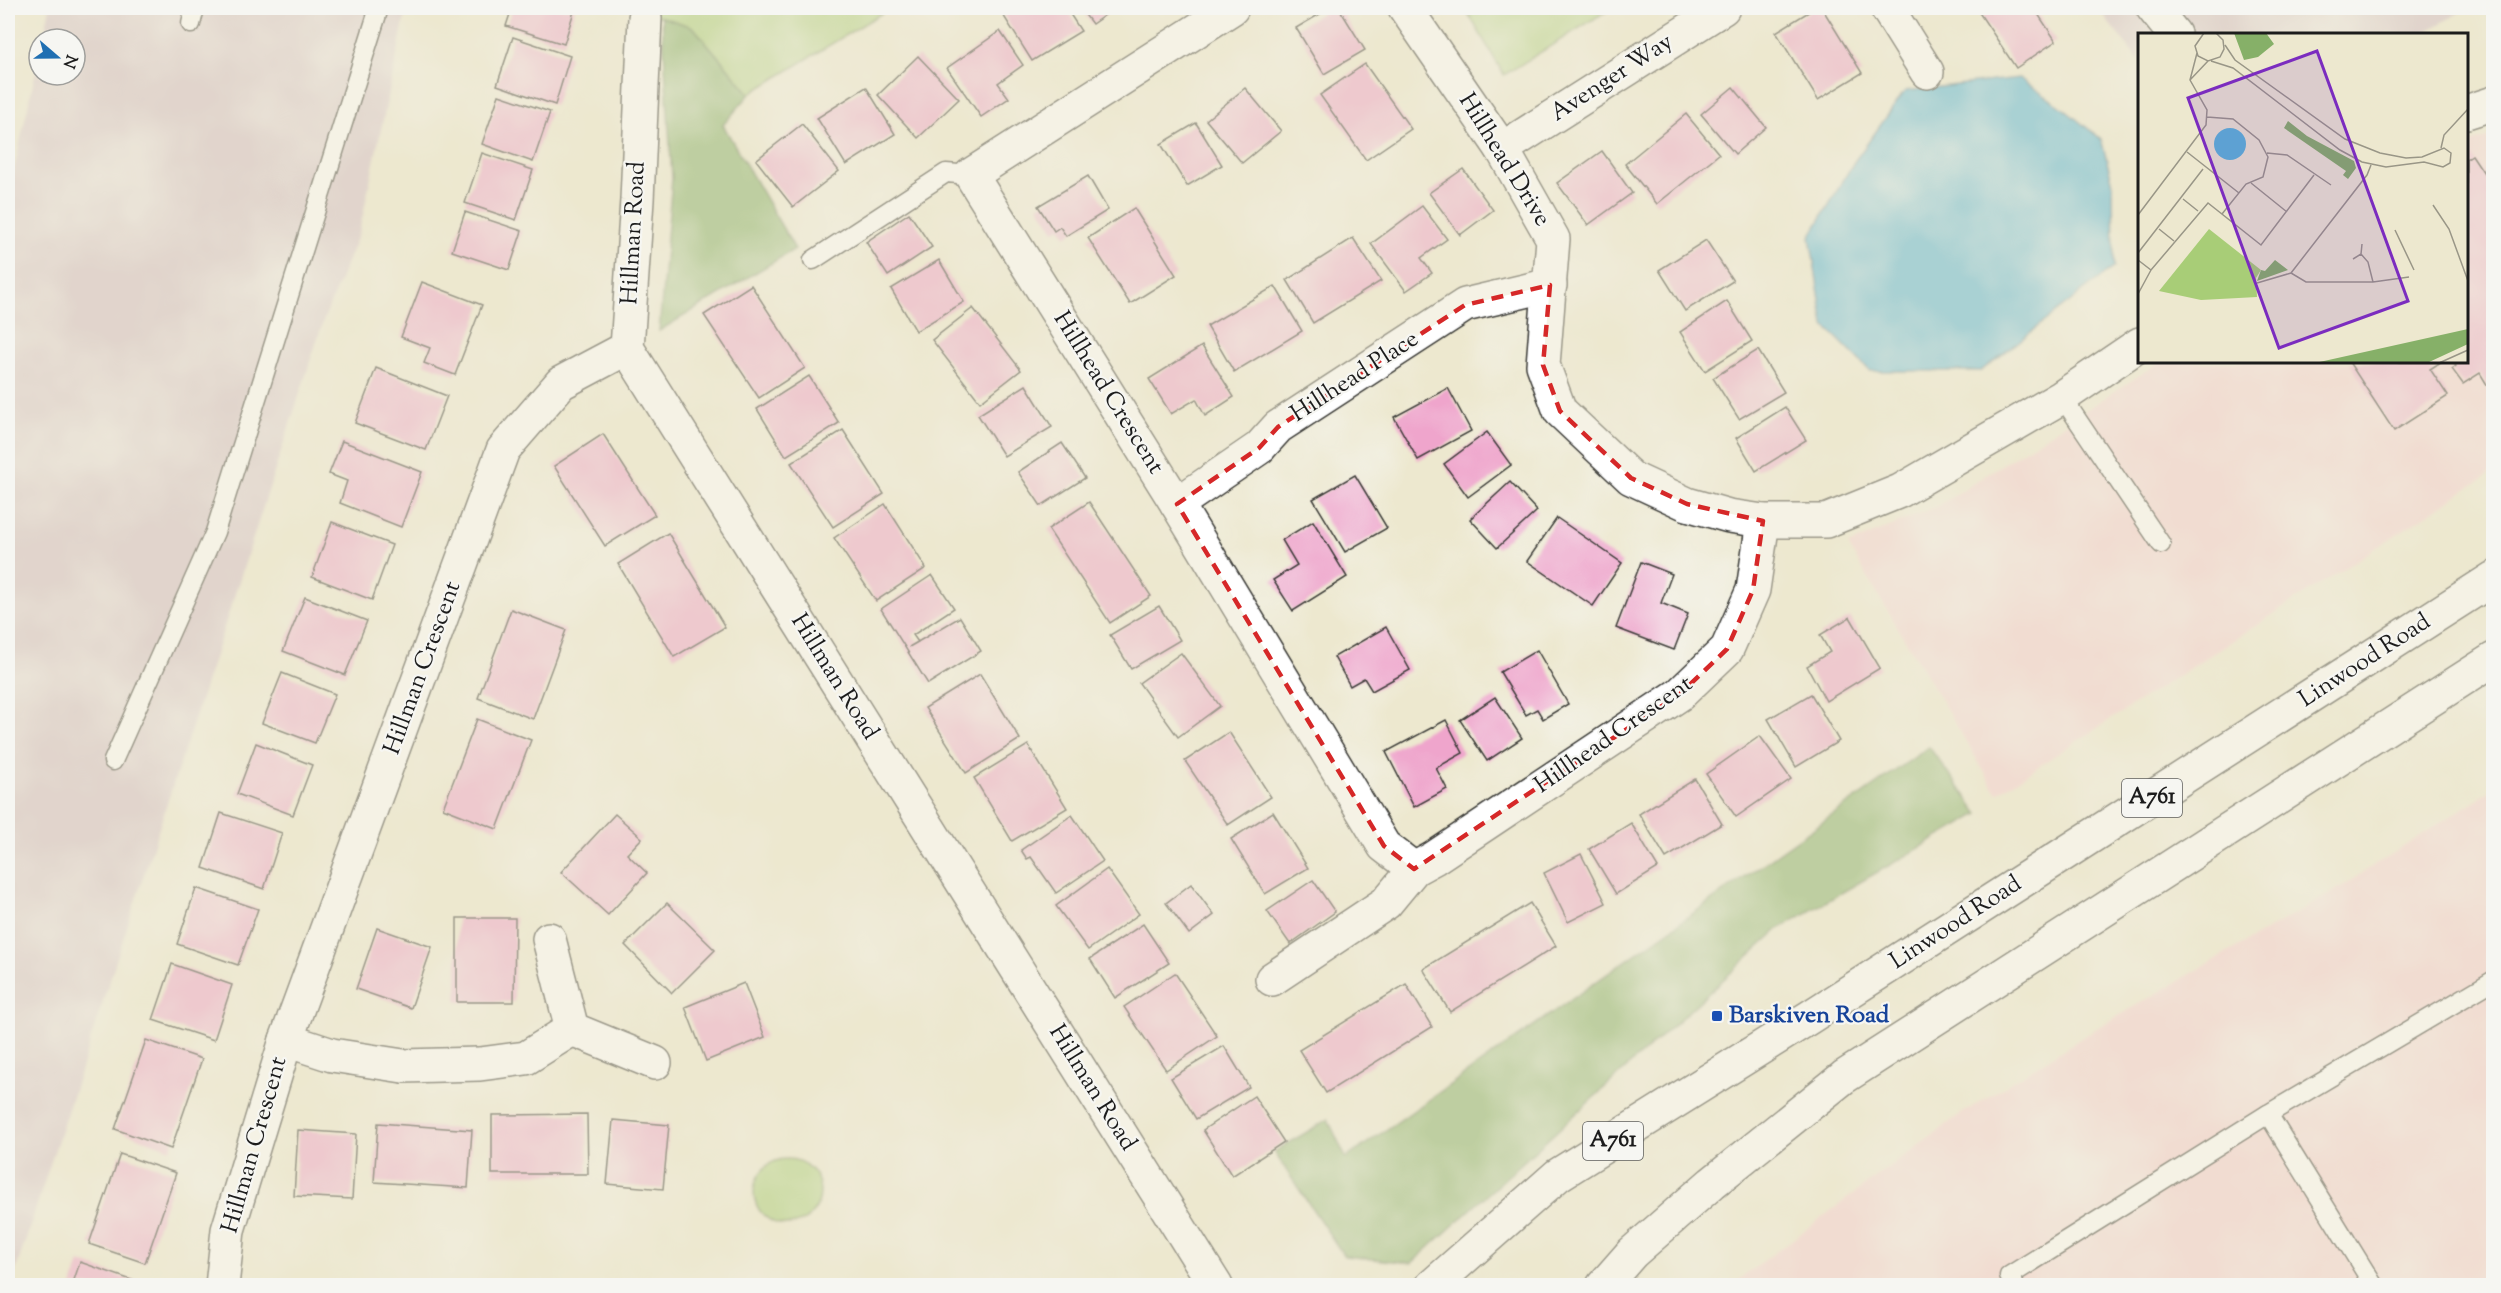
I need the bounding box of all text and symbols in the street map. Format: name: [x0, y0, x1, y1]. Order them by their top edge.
street label: Avenger Way: [1544, 26, 1680, 130]
north arrow: [27, 27, 87, 87]
inset map: [2138, 33, 2468, 363]
text: N: [56, 51, 82, 71]
street label: Hillhead Drive: [1449, 87, 1559, 233]
street label: Hillman Road: [613, 160, 655, 305]
street label: Hillhead Crescent: [1044, 305, 1172, 481]
street label: Hillhead Place: [1284, 323, 1426, 431]
street label: Hillman Crescent: [376, 577, 470, 759]
street label: Linwood Road: [2292, 605, 2438, 716]
street label: Hillman Road: [782, 607, 887, 747]
street label: Hillhead Crescent: [1528, 668, 1700, 802]
road number: A761: [2122, 779, 2182, 817]
street label: Linwood Road: [1883, 867, 2029, 978]
place label: Barskiven Road: [1729, 999, 1890, 1033]
marker: Barskiven Road: [1710, 1009, 1724, 1023]
street label: Hillman Road: [1040, 1018, 1145, 1158]
street label: Hillman Crescent: [214, 1053, 296, 1237]
road number: A761: [1583, 1122, 1643, 1160]

